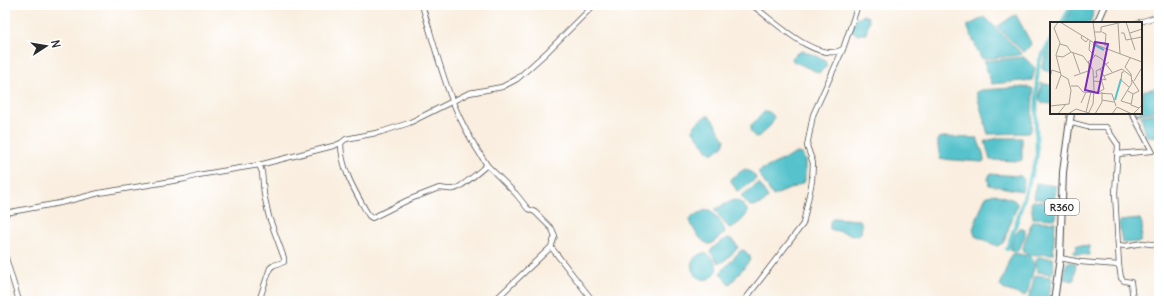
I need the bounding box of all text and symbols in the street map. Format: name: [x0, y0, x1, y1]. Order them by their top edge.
inset map: [1050, 22, 1142, 114]
north arrow: [26, 26, 66, 66]
text: N: [48, 39, 63, 49]
road number: R360: [1045, 199, 1079, 215]

